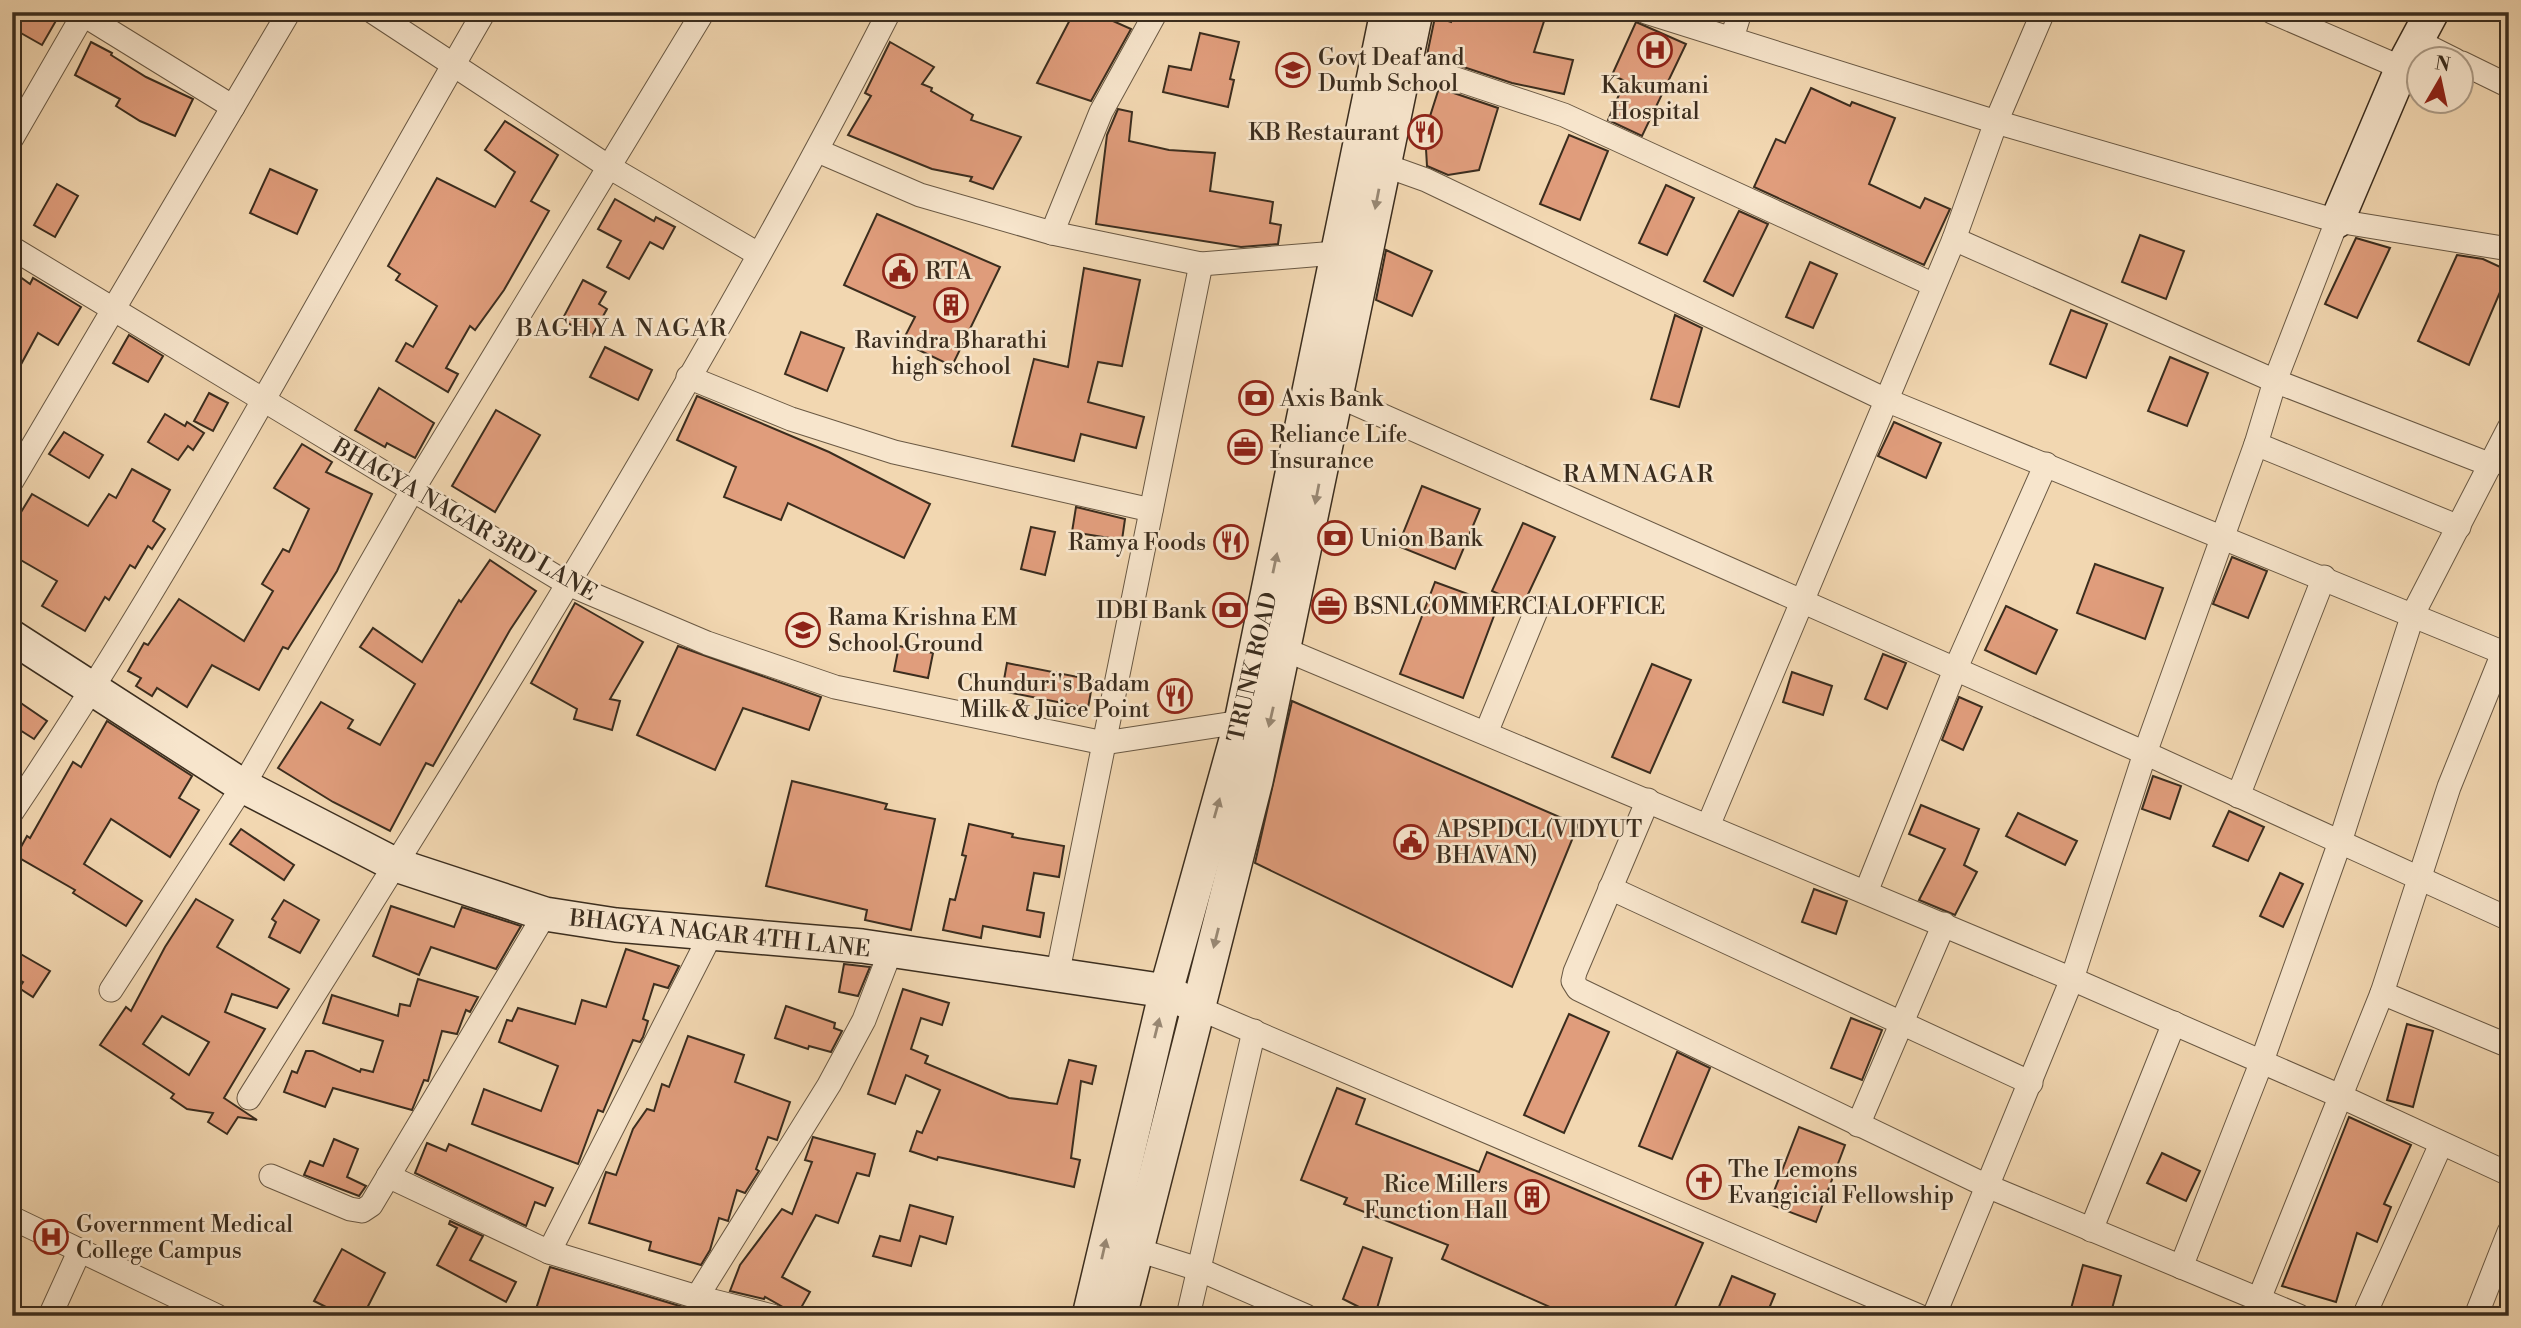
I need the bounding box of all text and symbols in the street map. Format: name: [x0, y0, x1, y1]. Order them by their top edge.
hospital icon: Kakumani Hospital: [1636, 31, 1674, 69]
place label: Govt Deaf and Dumb School: [1318, 44, 1464, 98]
north arrow: [2406, 46, 2476, 116]
school or university icon: Govt Deaf and Dumb School: [1274, 51, 1312, 89]
text: N: [2433, 51, 2452, 77]
place label: Kakumani Hospital: [1601, 72, 1709, 126]
restaurant icon: KB Restaurant: [1406, 113, 1444, 151]
place label: KB Restaurant: [1248, 119, 1400, 147]
one-way arrow: [1372, 188, 1383, 210]
public building icon: RTA: [881, 252, 919, 290]
place label: RTA: [925, 258, 974, 286]
building icon: Ravindra Bharathi high school: [932, 286, 970, 324]
district label: BAGHYA NAGAR: [515, 314, 728, 344]
place label: Ravindra Bharathi high school: [855, 327, 1047, 381]
bank icon: Axis Bank: [1237, 379, 1275, 417]
place label: Axis Bank: [1279, 385, 1384, 413]
place label: Reliance Life Insurance: [1270, 421, 1407, 475]
office icon: Reliance Life Insurance: [1226, 428, 1264, 466]
street label: BHAGYA NAGAR 3RD LANE: [326, 432, 602, 607]
district label: RAMNAGAR: [1563, 460, 1715, 490]
one-way arrow: [1312, 483, 1323, 505]
bank icon: Union Bank: [1316, 519, 1354, 557]
restaurant icon: Ramya Foods: [1212, 523, 1250, 561]
place label: Union Bank: [1360, 525, 1484, 553]
place label: Ramya Foods: [1068, 529, 1206, 557]
one-way arrow: [1269, 552, 1280, 574]
office icon: BSNLCOMMERCIALOFFICE: [1310, 587, 1348, 625]
street label: TRUNK ROAD: [1222, 589, 1284, 745]
bank icon: IDBI Bank: [1211, 591, 1249, 629]
place label: BSNLCOMMERCIALOFFICE: [1353, 593, 1665, 621]
place label: IDBI Bank: [1096, 597, 1207, 625]
place label: Rama Krishna EM School Ground: [828, 604, 1018, 658]
school or university icon: Rama Krishna EM School Ground: [784, 611, 822, 649]
place label: Chunduri's Badam Milk & Juice Point: [957, 670, 1150, 724]
restaurant icon: Chunduri's Badam Milk & Juice Point: [1156, 677, 1194, 715]
one-way arrow: [1265, 706, 1276, 728]
one-way arrow: [1212, 798, 1222, 819]
place label: APSPDCL(VIDYUT BHAVAN): [1435, 816, 1642, 870]
public building icon: APSPDCL(VIDYUT BHAVAN): [1392, 823, 1430, 861]
street label: BHAGYA NAGAR 4TH LANE: [567, 904, 872, 964]
one-way arrow: [1210, 927, 1221, 949]
one-way arrow: [1152, 1017, 1163, 1039]
place label: The Lemons Evangicial Fellowship: [1728, 1156, 1954, 1210]
church icon: The Lemons Evangicial Fellowship: [1685, 1163, 1723, 1201]
place label: Rice Millers Function Hall: [1364, 1171, 1508, 1225]
building icon: Rice Millers Function Hall: [1513, 1178, 1551, 1216]
place label: Government Medical College Campus: [76, 1211, 293, 1265]
hospital icon: Government Medical College Campus: [32, 1218, 70, 1256]
one-way arrow: [1099, 1238, 1110, 1260]

